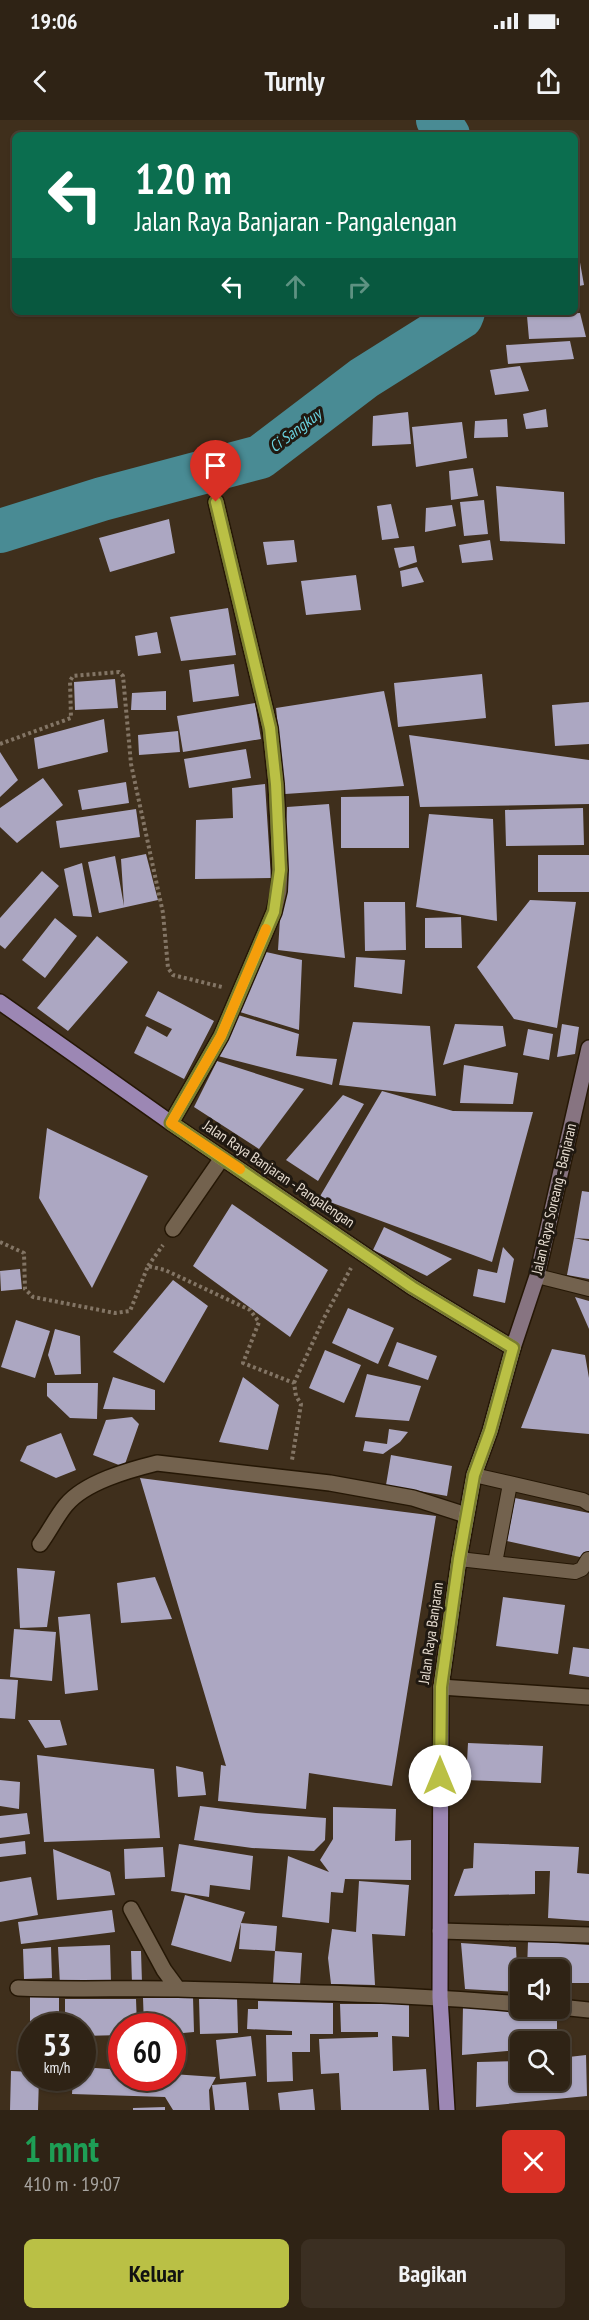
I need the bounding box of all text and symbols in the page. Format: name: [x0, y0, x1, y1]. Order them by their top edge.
text: 19:06: [30, 7, 78, 35]
text: Turnly: [265, 64, 324, 98]
icon: back: [24, 65, 57, 98]
icon: share: [532, 65, 565, 98]
text: 120 m: [135, 151, 232, 206]
icon: left: [36, 156, 114, 234]
text: Jalan Raya Banjaran - Pangalengan: [135, 204, 457, 238]
icon: left: [216, 270, 249, 303]
icon: ahead: [279, 270, 312, 303]
icon: right: [342, 270, 375, 303]
water label: Ci Sangkuy: [265, 403, 327, 456]
pin: [190, 440, 241, 502]
icon: arrive: [199, 449, 232, 482]
street label: Jalan Raya Banjaran - Pangalengan: [199, 1115, 359, 1231]
street label: Jalan Raya Soreang - Banjaran: [527, 1122, 580, 1277]
street label: Jalan Raya Banjaran: [414, 1581, 447, 1686]
position arrow: [408, 1744, 472, 1808]
map controls: [510, 1959, 570, 2091]
button: sound: [510, 1959, 570, 2019]
speed limit sign: 60: [108, 2013, 186, 2091]
text: 53: [43, 2025, 71, 2064]
button: search: [510, 2031, 570, 2091]
text: km/h: [44, 2058, 70, 2077]
text: 1 mnt: [24, 2125, 99, 2172]
button: close: [502, 2130, 565, 2193]
text: 410 m · 19:07: [24, 2171, 121, 2197]
button: Keluar: [24, 2239, 289, 2308]
button: Bagikan: [301, 2239, 565, 2308]

